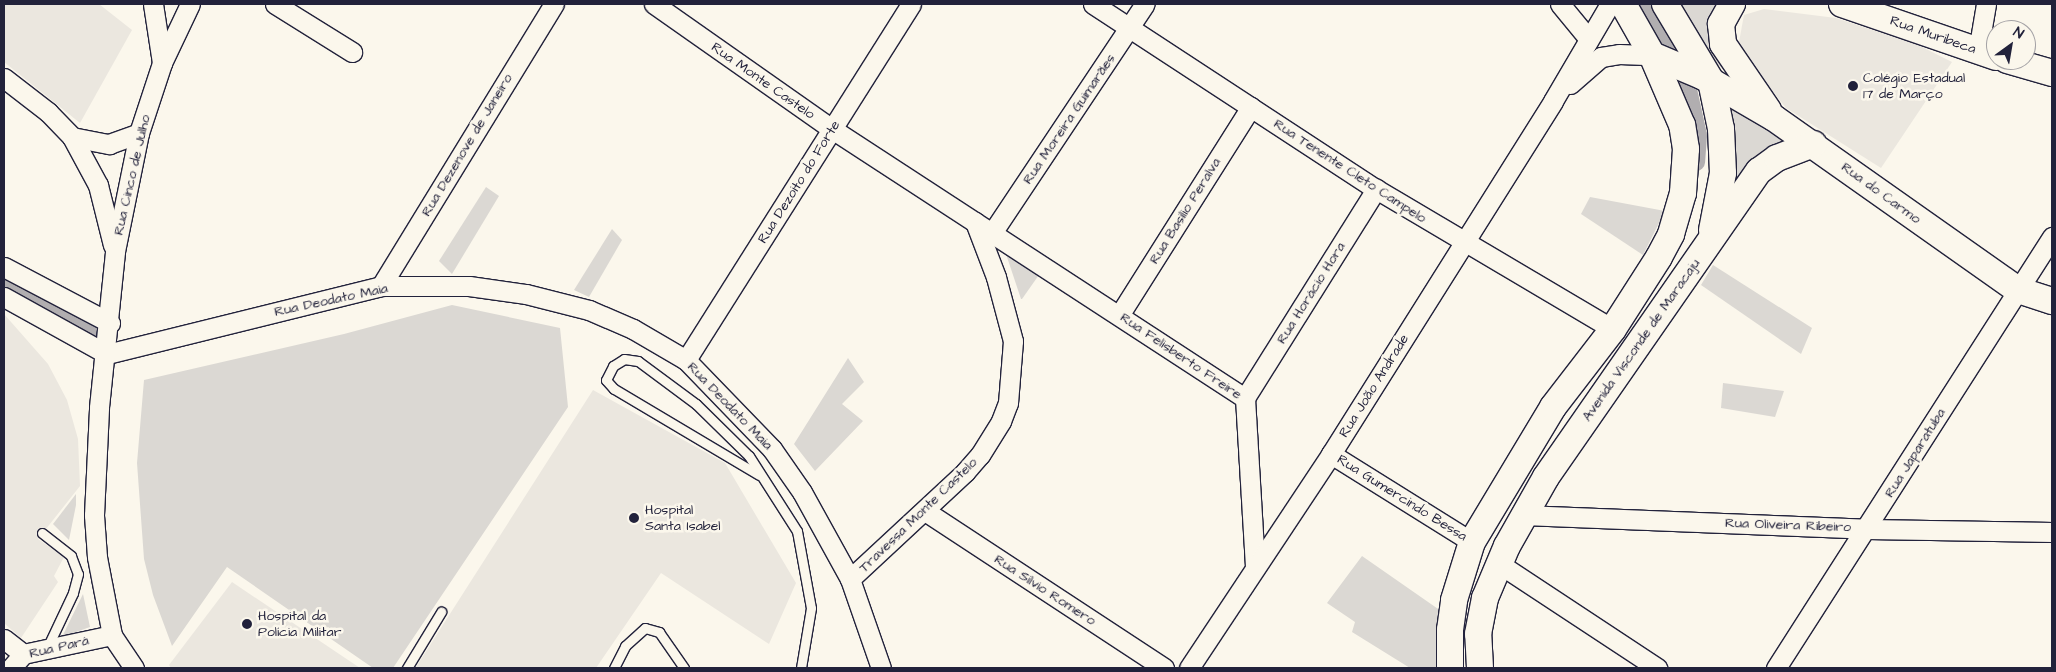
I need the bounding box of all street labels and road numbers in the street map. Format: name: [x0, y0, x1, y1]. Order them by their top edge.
street label: Rua Muribeca: [1888, 12, 1978, 58]
street label: Rua Monte Castelo: [708, 39, 818, 123]
street label: Rua Moreira Guimarães: [1019, 51, 1119, 187]
street label: Rua Dezenove de Janeiro: [418, 71, 516, 219]
street label: Rua Cinco de Julho: [110, 113, 154, 237]
street label: Rua Tenente Cleto Campelo: [1270, 115, 1430, 227]
street label: Rua Dezoito do Forte: [754, 117, 844, 247]
street label: Rua Basilio Peralva: [1146, 155, 1224, 267]
street label: Rua do Carmo: [1838, 159, 1924, 227]
street label: Rua Horácio Hora: [1273, 239, 1349, 347]
street label: Avenida Visconde de Maracaju: [1578, 256, 1704, 424]
street label: Rua Deodato Maia: [273, 280, 389, 320]
street label: Rua Felisberto Freire: [1117, 309, 1245, 403]
street label: Rua João Andrade: [1335, 331, 1413, 441]
street label: Rua Deodato Maia: [684, 359, 776, 453]
street label: Rua Japaratuba: [1881, 405, 1949, 501]
street label: Rua Gumercindo Bessa: [1334, 451, 1470, 545]
street label: Travessa Monte Castelo: [855, 454, 981, 576]
street label: Rua Oliveira Ribeiro: [1725, 514, 1851, 536]
street label: Rua Sílvio Romero: [991, 551, 1099, 629]
street label: Rua Pará: [28, 632, 90, 662]

